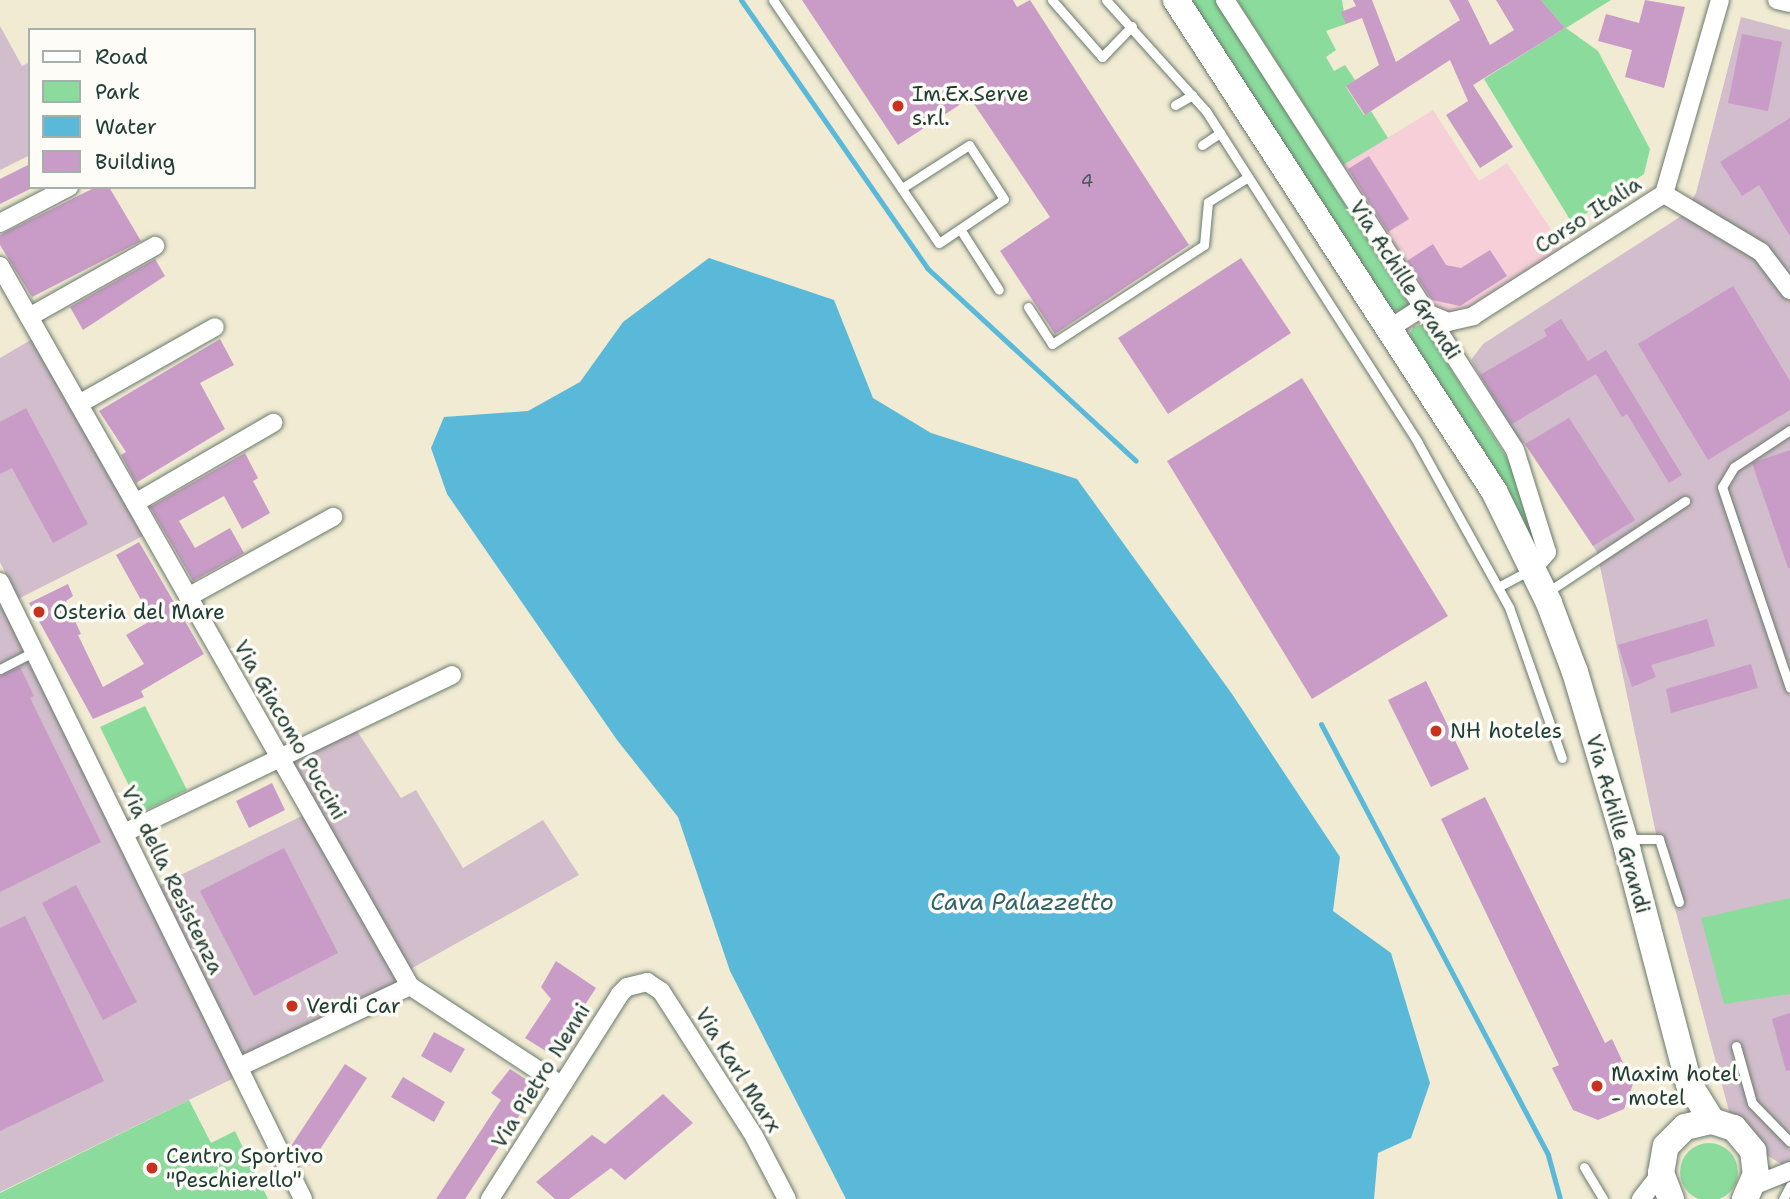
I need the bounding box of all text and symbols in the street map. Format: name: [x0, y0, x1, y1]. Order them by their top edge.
legend: [28, 28, 256, 189]
text: Road: [95, 43, 148, 71]
text: Park: [95, 78, 140, 106]
place label: Im.Ex.Serve s.r.l.: [912, 81, 1029, 131]
marker: Im.Ex.Serve s.r.l.: [890, 98, 906, 114]
text: Water: [95, 113, 157, 141]
text: Building: [95, 148, 175, 176]
house number: 4: [1081, 170, 1093, 192]
street label: Corso Italia: [1530, 171, 1646, 259]
street label: Via Achille Grandi: [1344, 196, 1466, 364]
place label: Osteria del Mare: [53, 599, 225, 625]
marker: Osteria del Mare: [31, 604, 47, 620]
street label: Via Giacomo Puccini: [228, 636, 352, 824]
place label: NH hoteles: [1450, 718, 1562, 744]
marker: NH hoteles: [1428, 723, 1444, 739]
street label: Via Achille Grandi: [1580, 732, 1656, 916]
street label: Via della Resistenza: [115, 782, 229, 978]
water label: Cava Palazzetto: [930, 888, 1114, 916]
place label: Verdi Car: [306, 993, 401, 1019]
marker: Verdi Car: [284, 998, 300, 1014]
street label: Via Pietro Nenni: [486, 999, 596, 1153]
street label: Via Karl Marx: [690, 1003, 786, 1137]
place label: Maxim hotel - motel: [1611, 1061, 1738, 1111]
marker: Maxim hotel - motel: [1589, 1078, 1605, 1094]
place label: Centro Sportivo "Peschierello": [166, 1143, 323, 1193]
marker: Centro Sportivo "Peschierello": [144, 1160, 160, 1176]

